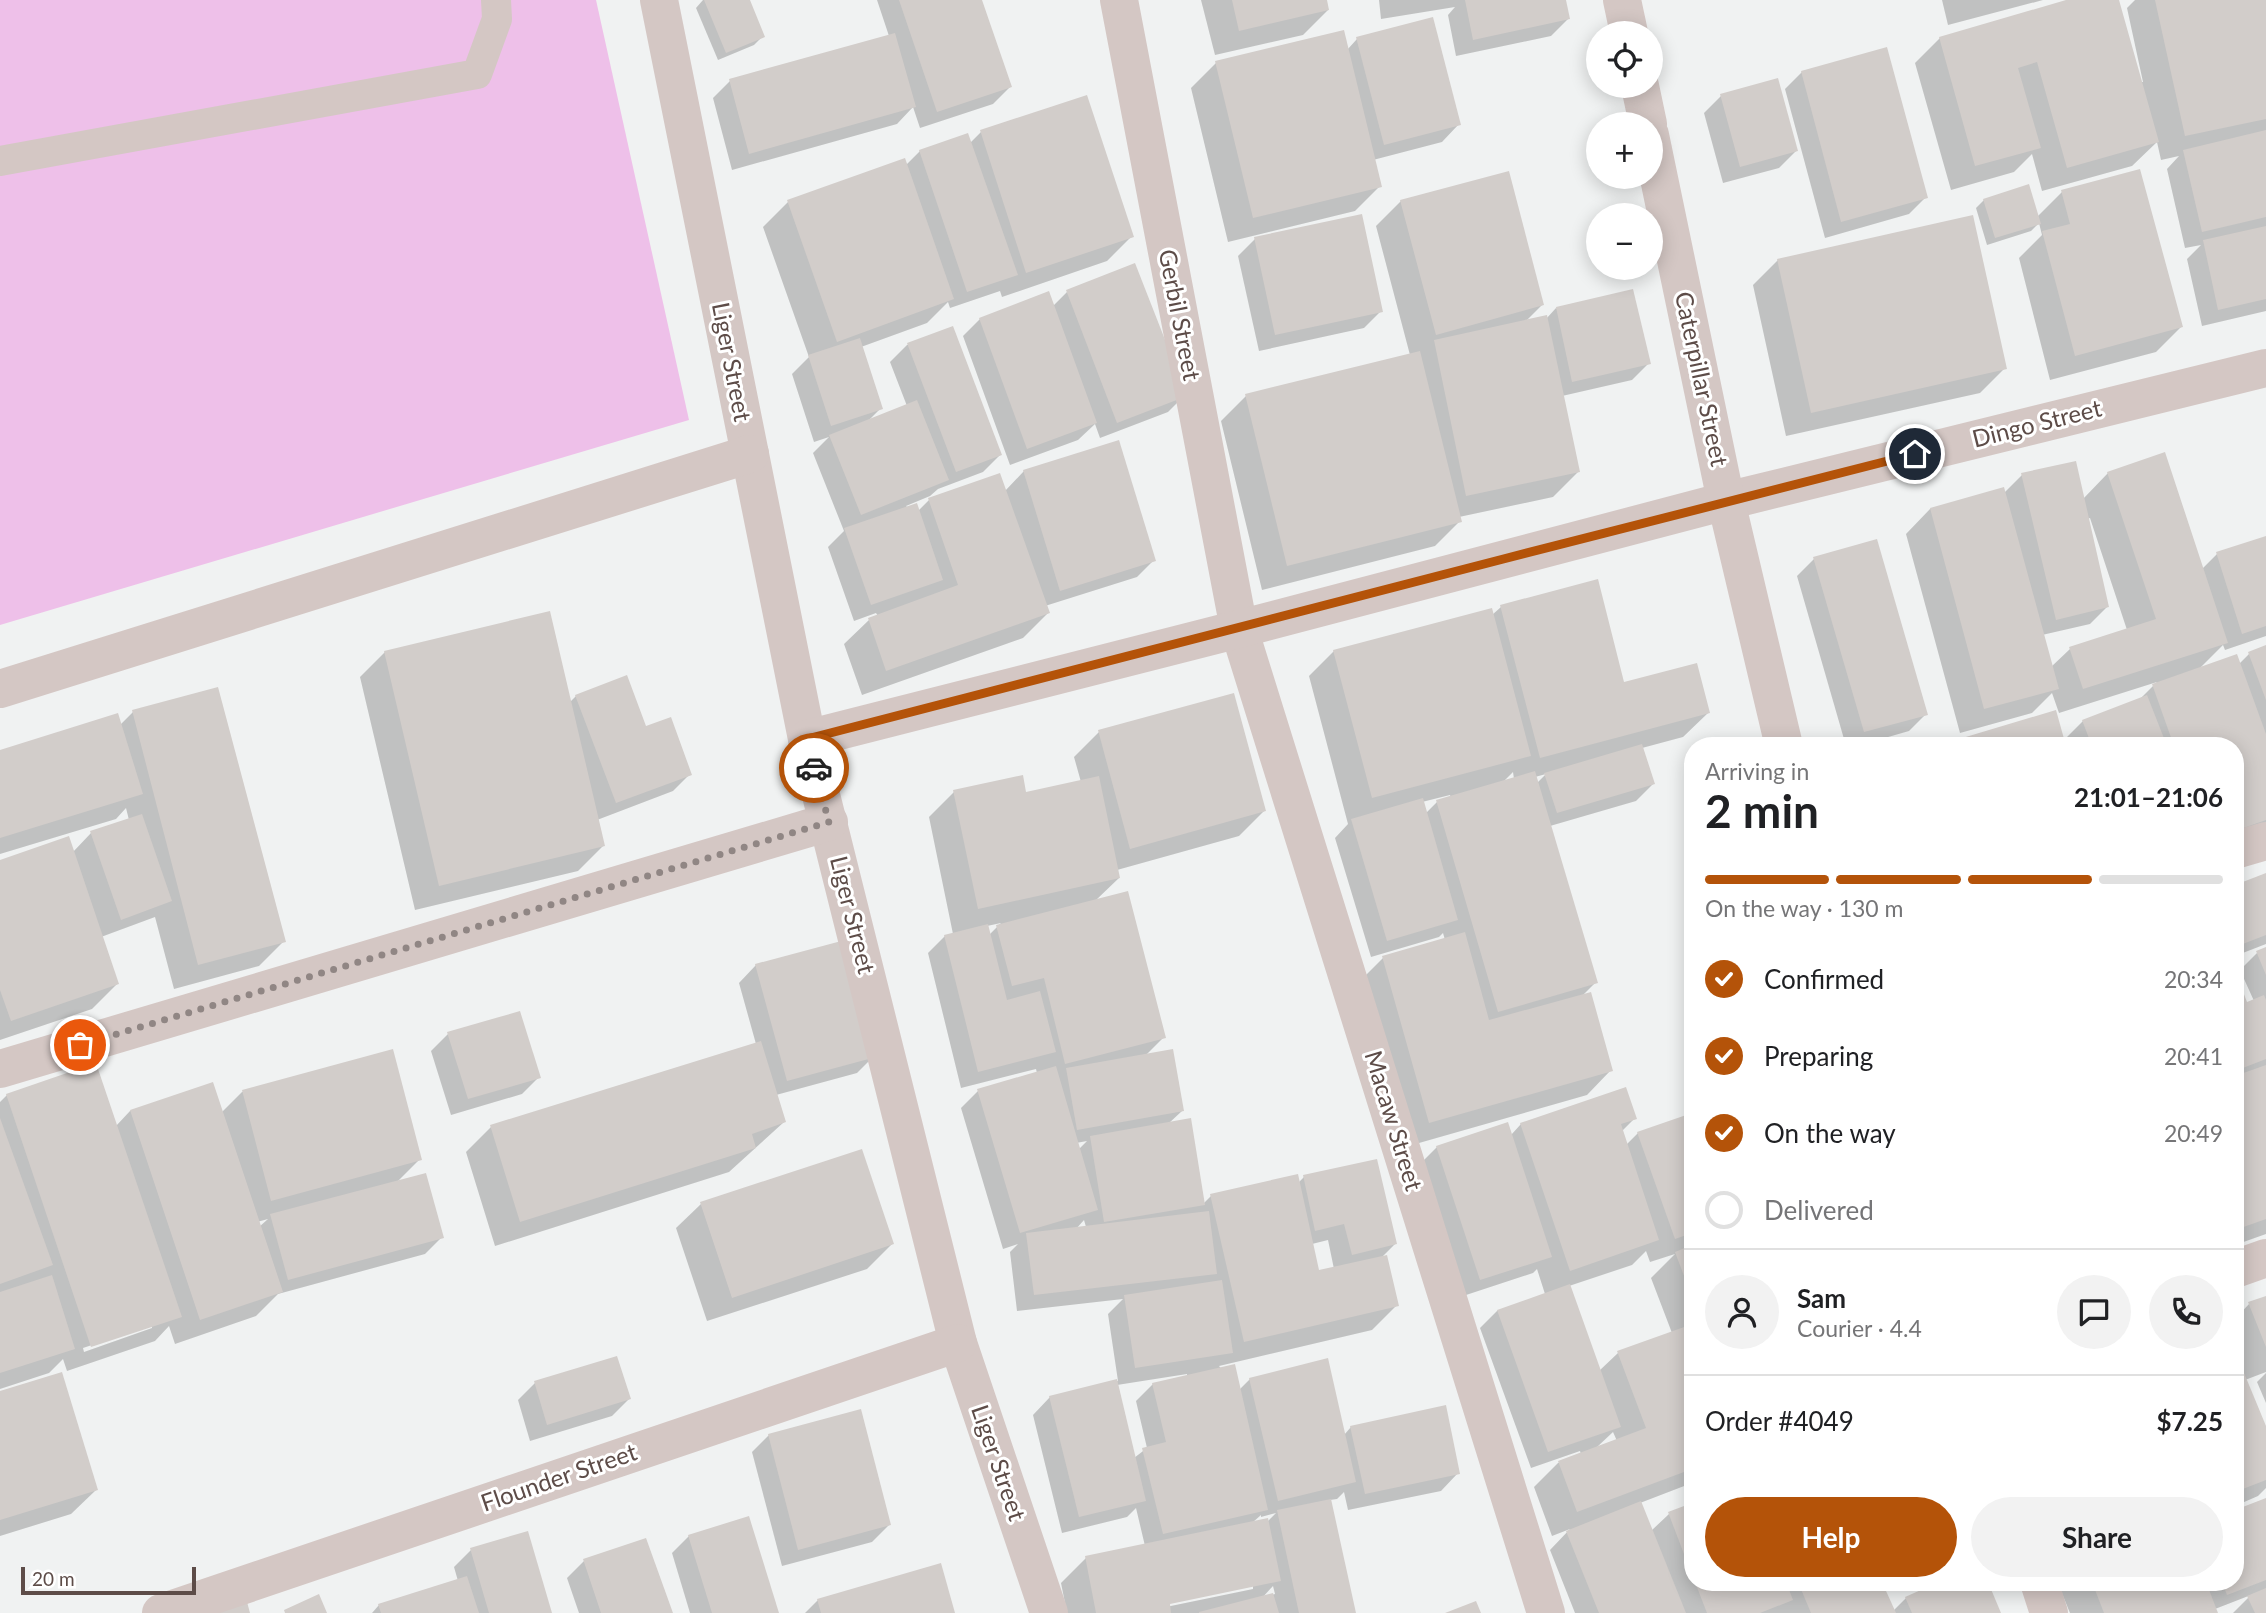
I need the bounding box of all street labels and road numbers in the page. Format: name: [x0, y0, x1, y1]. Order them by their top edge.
street label: Gerbil Street: [1154, 247, 1207, 383]
street label: Caterpillar Street: [1670, 289, 1735, 469]
street label: Liger Street: [707, 300, 758, 424]
street label: Dingo Street: [1969, 392, 2105, 453]
street label: Liger Street: [825, 853, 882, 977]
street label: Macaw Street: [1359, 1047, 1430, 1194]
street label: Liger Street: [966, 1401, 1033, 1525]
street label: Flounder Street: [477, 1436, 641, 1517]

